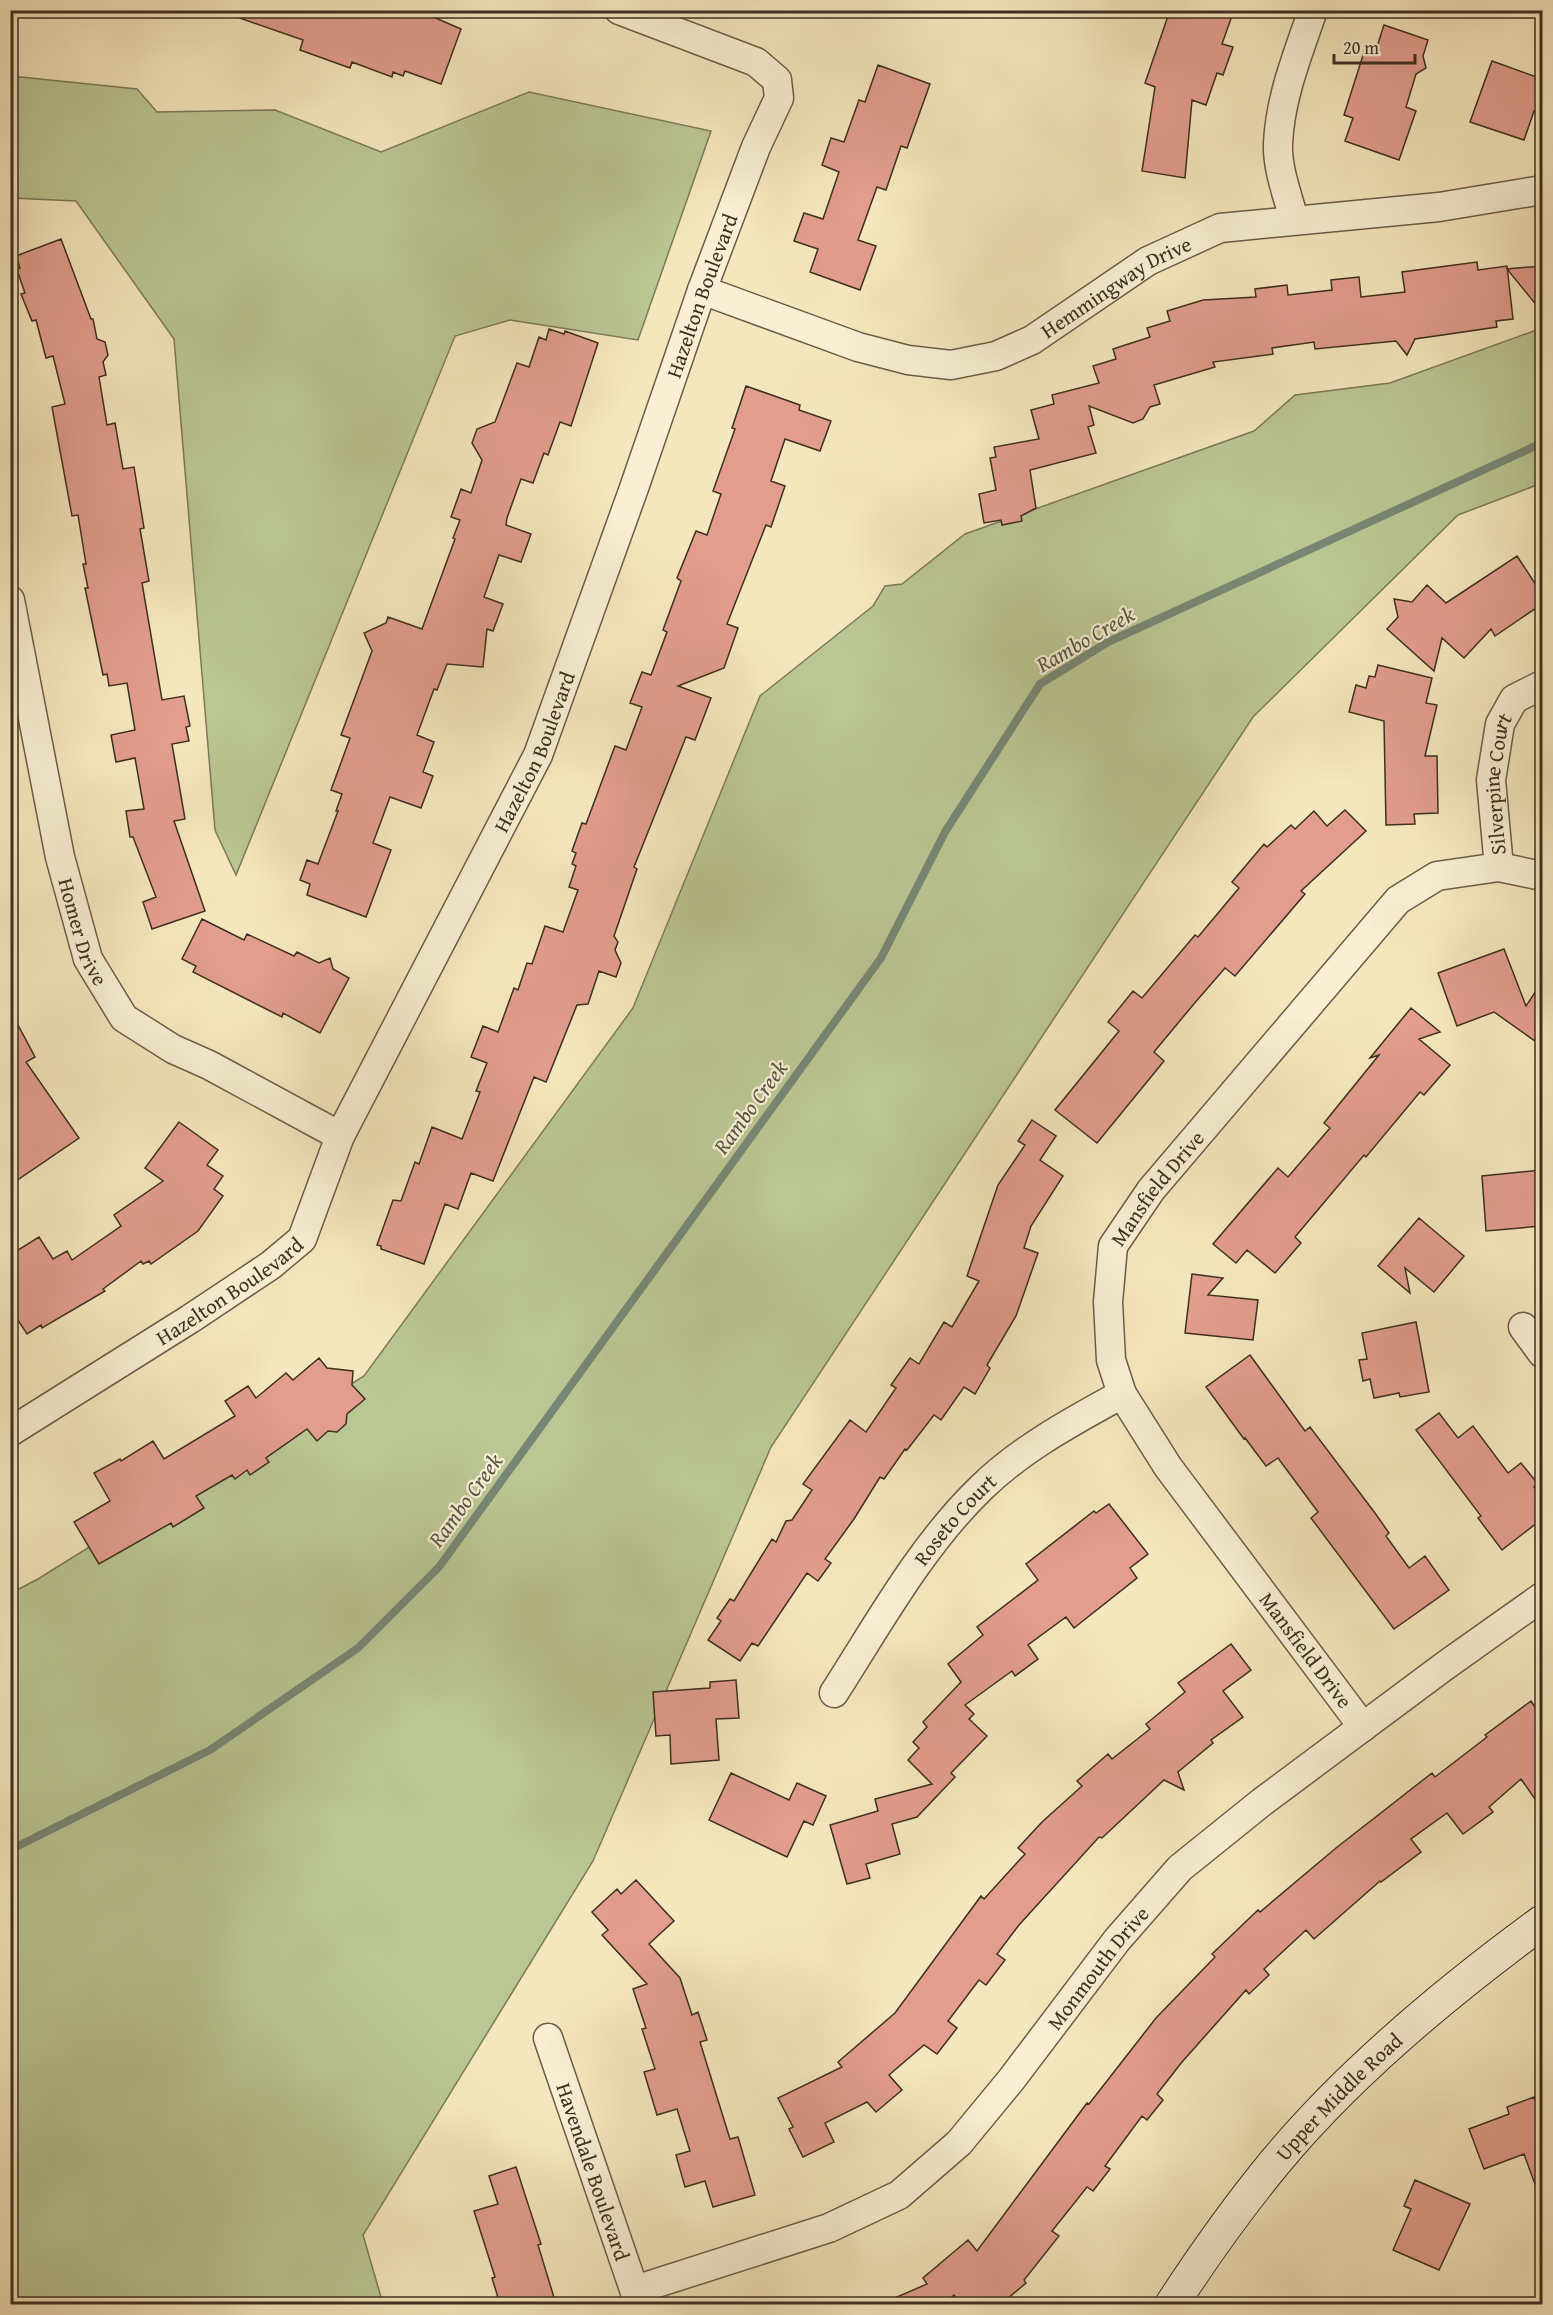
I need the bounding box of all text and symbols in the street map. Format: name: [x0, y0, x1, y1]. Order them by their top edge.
scale bar: [1334, 27, 1415, 65]
text: 20 m: [1343, 34, 1379, 61]
street label: Hazelton Boulevard: [657, 208, 745, 382]
street label: Hemmingway Drive: [1034, 228, 1196, 345]
water label: Rambo Creek: [1029, 597, 1141, 681]
street label: Hazelton Boulevard: [485, 666, 583, 837]
street label: Silverpine Court: [1475, 706, 1520, 856]
street label: Homer Drive: [51, 874, 116, 991]
water label: Rambo Creek: [705, 1053, 795, 1161]
street label: Mansfield Drive: [1102, 1123, 1211, 1252]
street label: Hazelton Boulevard: [150, 1229, 310, 1352]
water label: Rambo Creek: [420, 1446, 510, 1554]
street label: Roseto Court: [906, 1465, 1003, 1572]
street label: Mansfield Drive: [1252, 1585, 1360, 1715]
street label: Monmouth Drive: [1039, 1899, 1156, 2036]
street label: Upper Middle Road: [1268, 2024, 1409, 2167]
street label: Havendale Boulevard: [549, 2078, 639, 2265]

